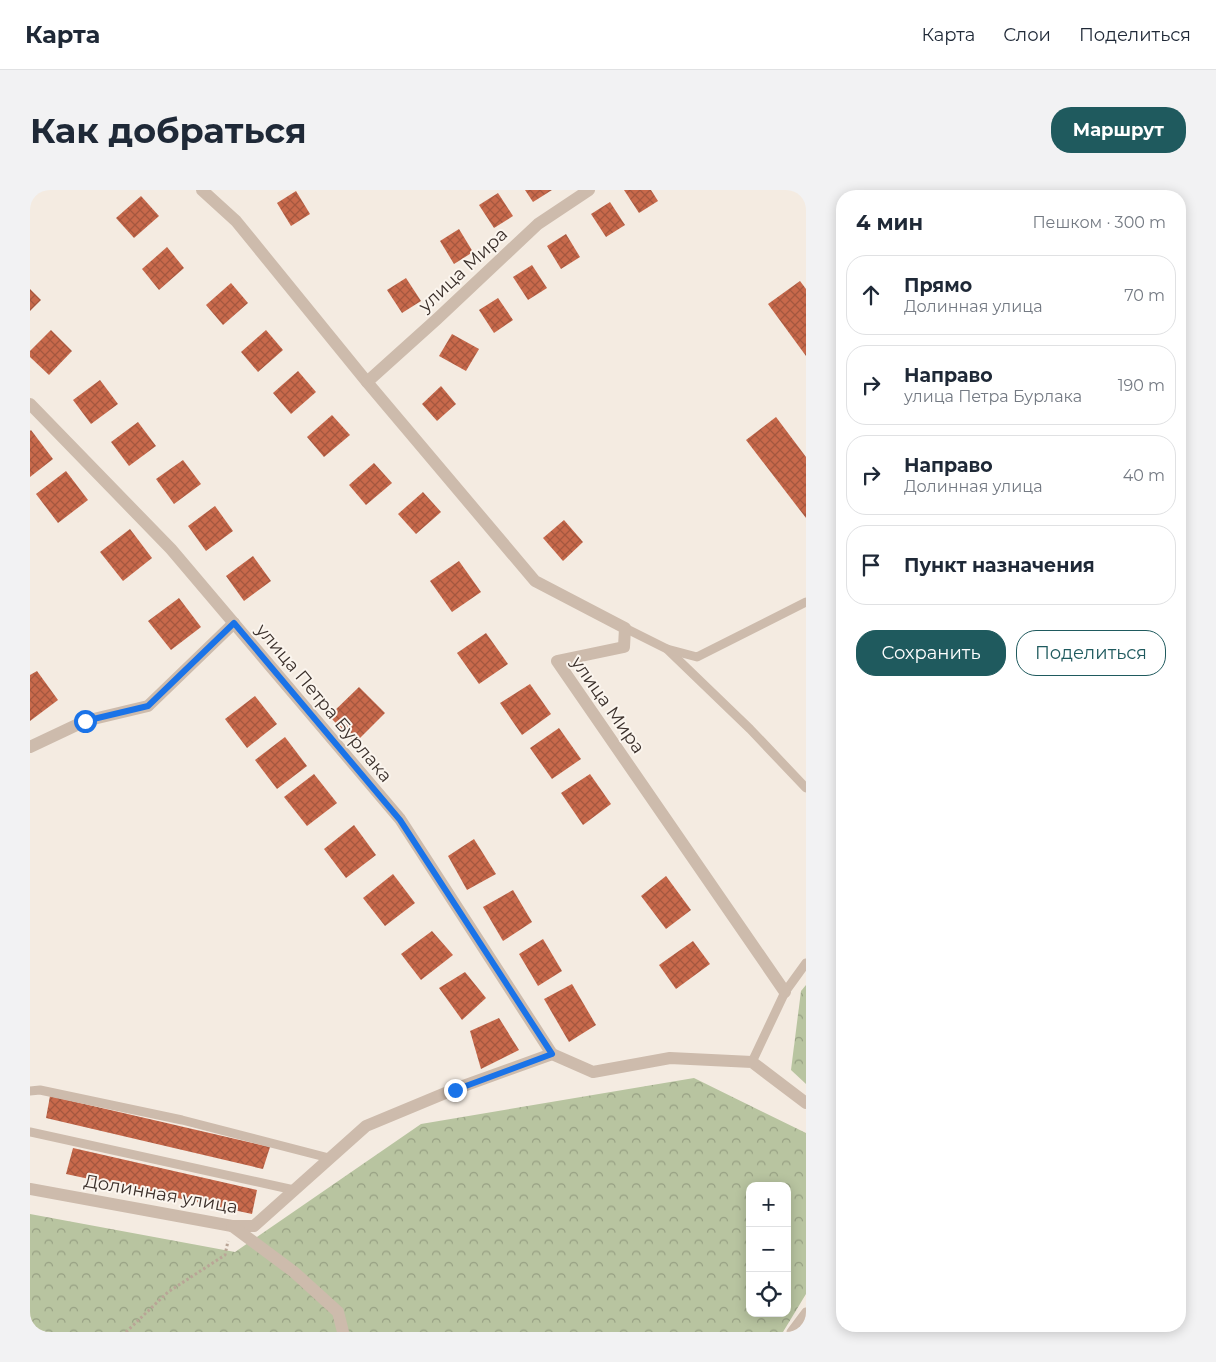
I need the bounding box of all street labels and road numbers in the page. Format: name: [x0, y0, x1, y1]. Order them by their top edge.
street label: улица Мира: [413, 223, 512, 317]
street label: улица Петра Бурлака: [251, 618, 397, 787]
street label: улица Мира: [566, 651, 650, 758]
street label: Долинная улица: [82, 1170, 240, 1218]

